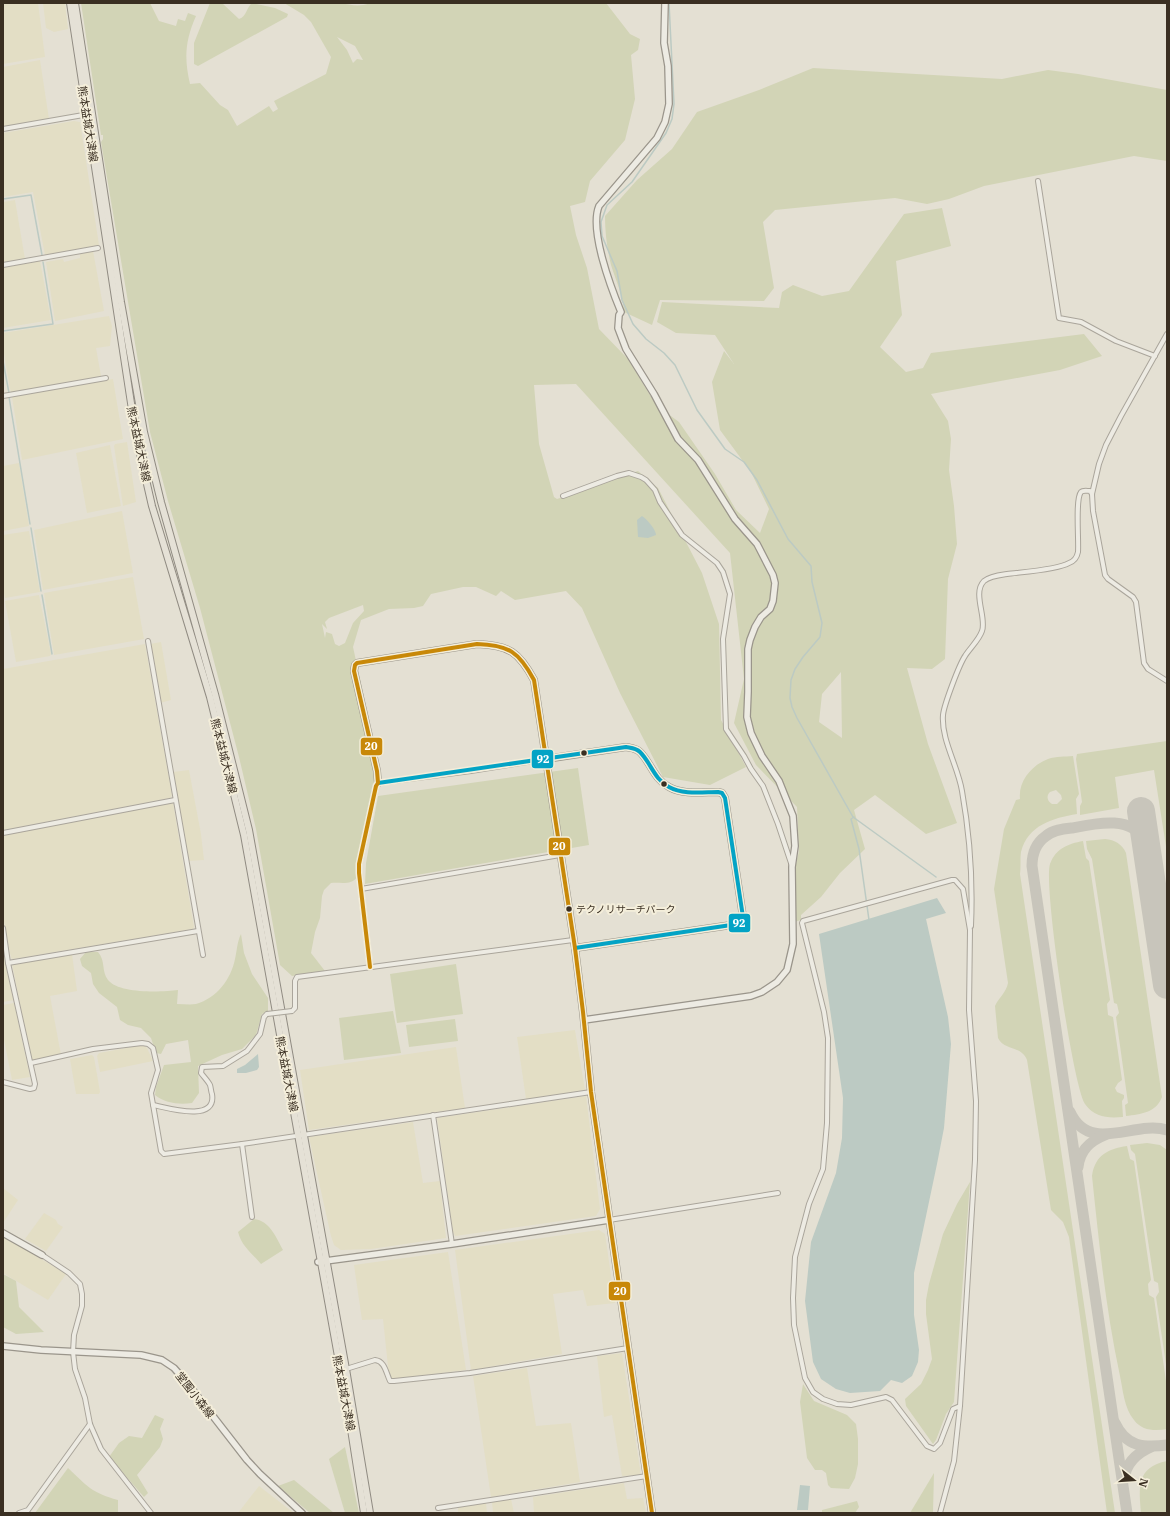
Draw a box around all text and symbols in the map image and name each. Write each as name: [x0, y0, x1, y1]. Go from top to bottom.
street label: 熊本益城大津線: [75, 85, 101, 163]
street label: 熊本益城大津線: [124, 405, 154, 483]
street label: 熊本益城大津線: [208, 717, 240, 795]
line badge: 20: [360, 737, 383, 756]
text: 20: [364, 739, 378, 753]
unlabelled marker: [579, 748, 589, 758]
line badge: 92: [531, 749, 554, 769]
text: 92: [536, 752, 550, 766]
unlabelled marker: [659, 779, 669, 789]
line badge: 20: [548, 837, 571, 856]
text: 20: [552, 839, 566, 853]
place label: テクノリサーチパーク: [576, 903, 675, 916]
marker: テクノリサーチパーク: [564, 904, 574, 914]
line badge: 92: [728, 913, 751, 933]
text: 92: [732, 916, 746, 930]
street label: 熊本益城大津線: [273, 1035, 301, 1113]
line badge: 20: [608, 1281, 631, 1301]
text: 20: [613, 1284, 627, 1298]
street label: 熊本益城大津線: [330, 1354, 358, 1432]
street label: 堂園小森線: [173, 1369, 217, 1421]
north arrow: [1114, 1460, 1154, 1500]
text: N: [1136, 1477, 1152, 1489]

